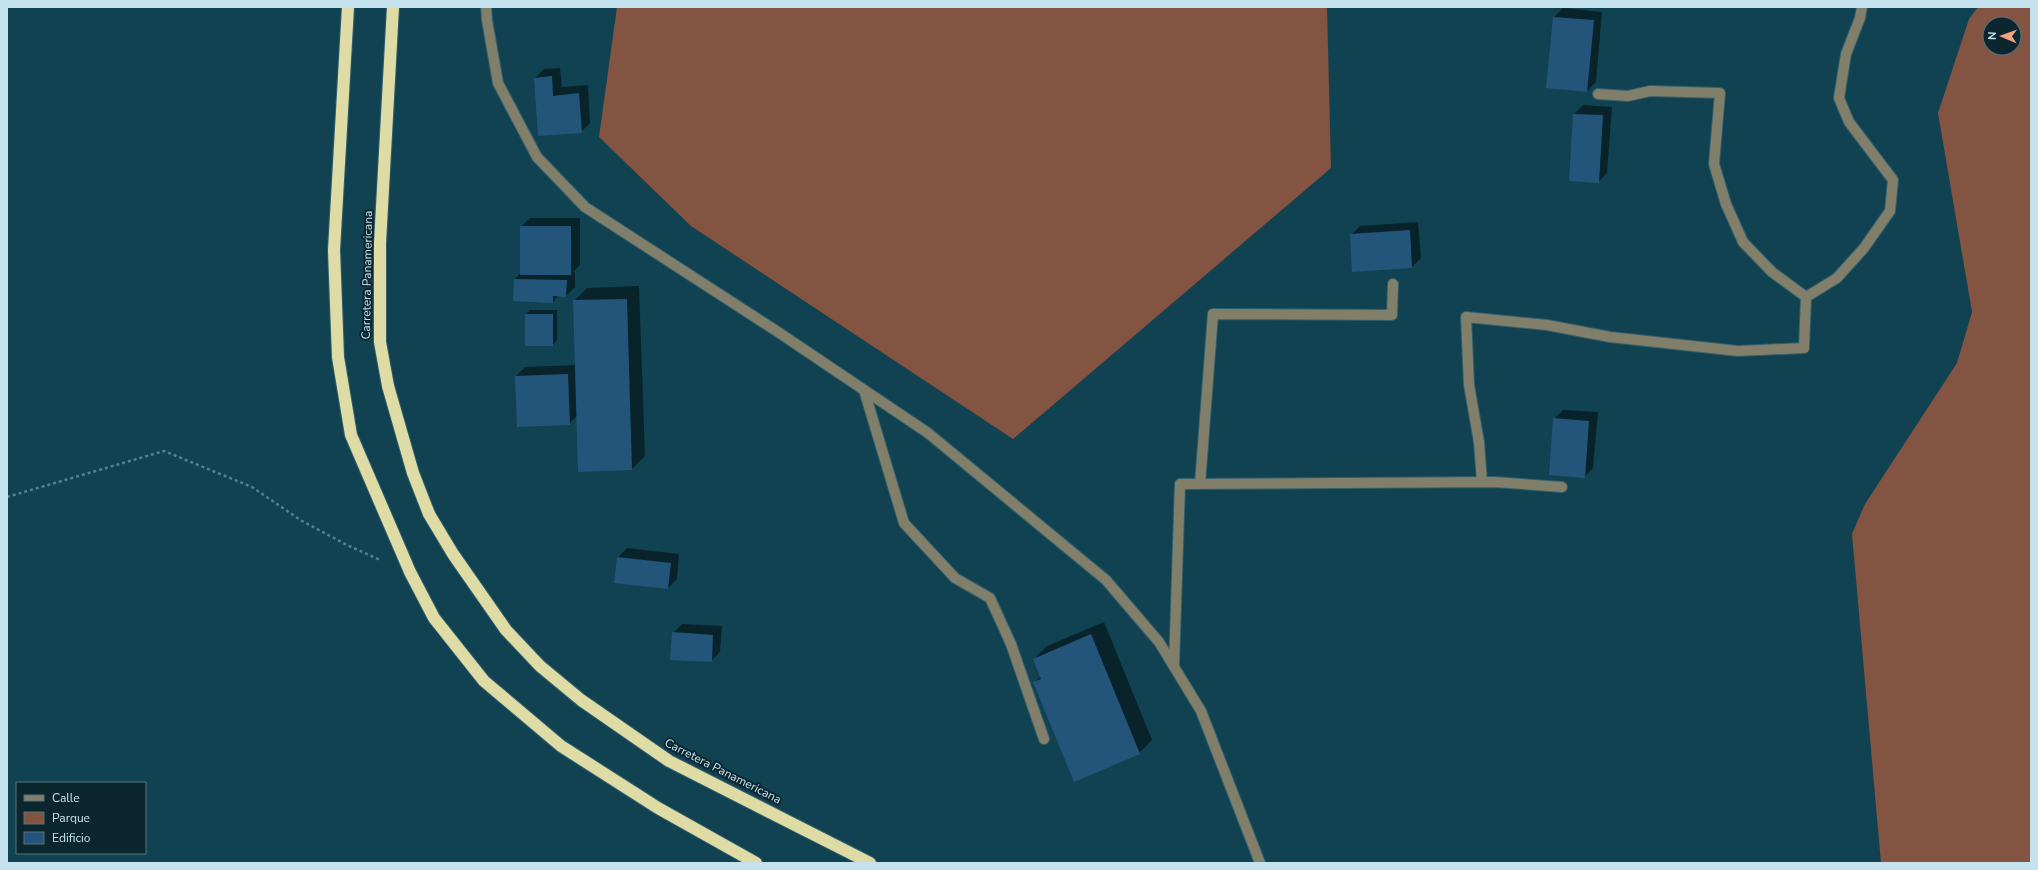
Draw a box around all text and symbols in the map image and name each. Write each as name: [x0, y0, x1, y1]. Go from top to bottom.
north arrow: [1982, 16, 2022, 56]
text: N: [1985, 31, 2000, 40]
street label: Carretera Panamericana: [358, 210, 376, 340]
street label: Carretera Panamericana: [662, 735, 784, 807]
legend: [16, 782, 146, 854]
text: Calle: [52, 790, 80, 806]
text: Parque: [52, 810, 90, 826]
text: Edificio: [52, 830, 91, 846]

